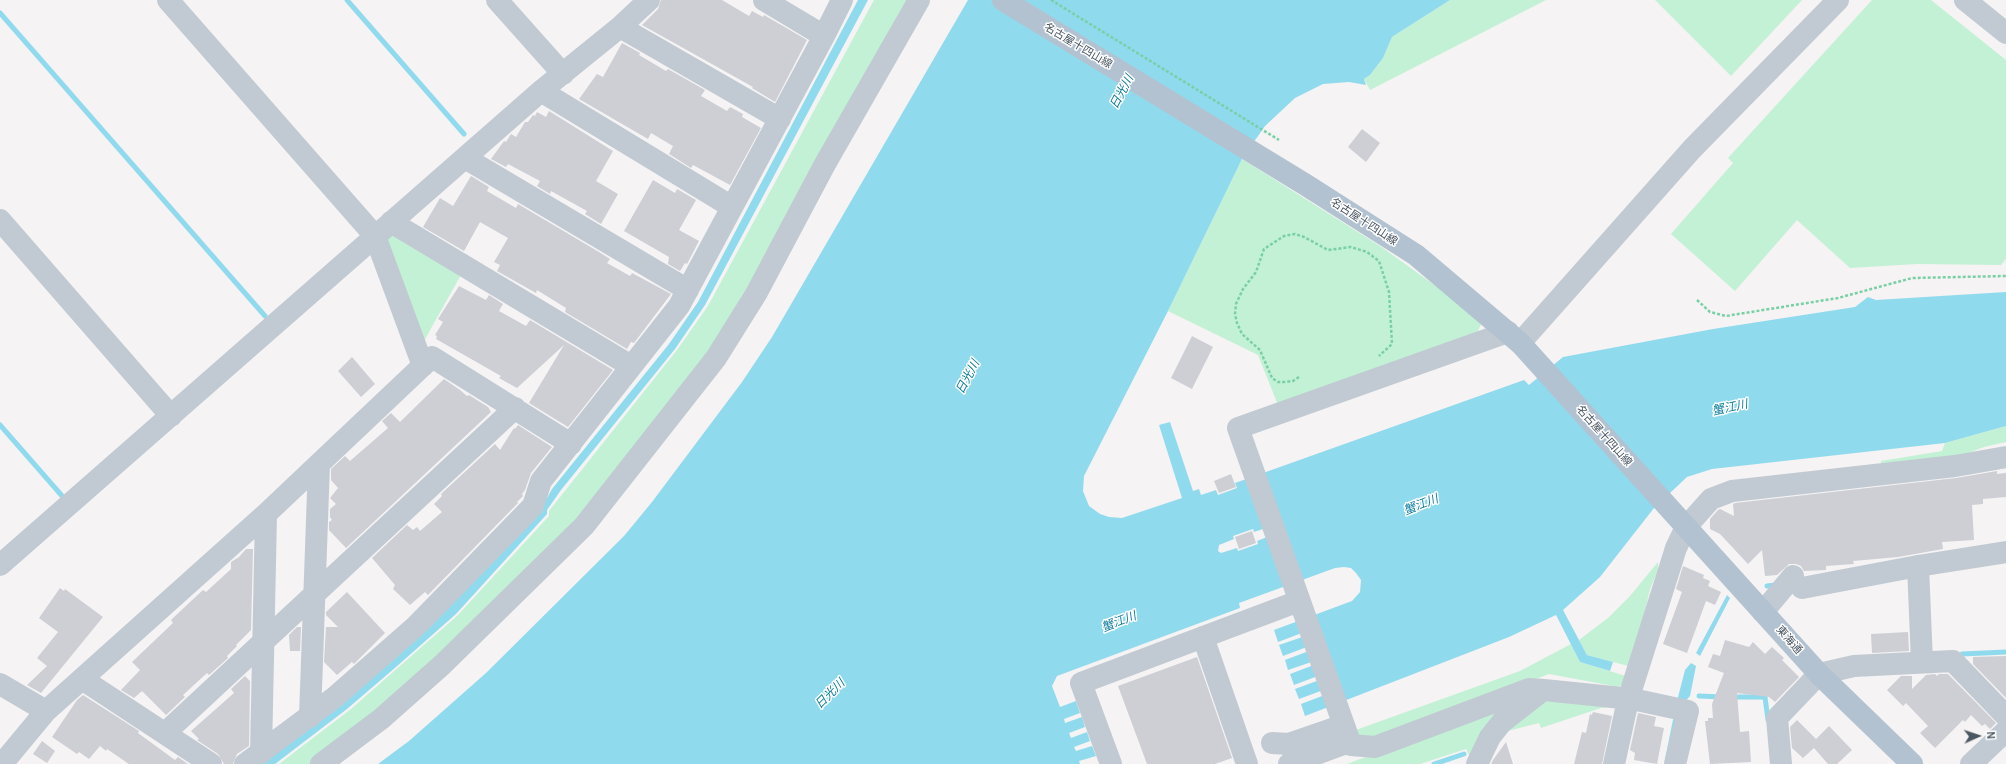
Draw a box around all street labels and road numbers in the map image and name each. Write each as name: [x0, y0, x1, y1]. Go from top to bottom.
street label: 名古屋十四山線: [1042, 21, 1114, 71]
street label: 名古屋十四山線: [1328, 195, 1400, 249]
street label: 名古屋十四山線: [1573, 403, 1635, 469]
street label: 東海通: [1773, 623, 1805, 657]

